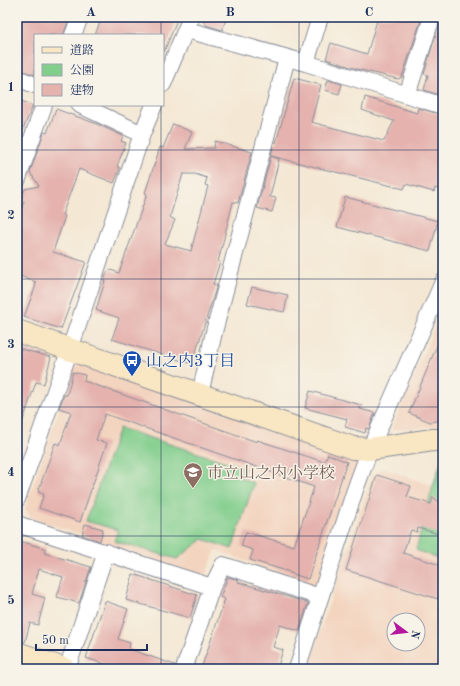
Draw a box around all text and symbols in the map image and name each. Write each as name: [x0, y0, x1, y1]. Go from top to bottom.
text: A: [86, 6, 96, 19]
text: B: [225, 6, 235, 19]
text: C: [365, 6, 373, 19]
legend: [34, 34, 164, 106]
text: 道路: [70, 43, 94, 57]
text: 公園: [70, 64, 94, 77]
text: 1: [7, 81, 15, 94]
text: 建物: [70, 83, 94, 97]
text: 2: [7, 209, 15, 222]
text: 3: [7, 338, 15, 351]
bus stop icon: 山之内3丁目: [121, 349, 143, 377]
place label: 山之内3丁目: [146, 352, 235, 370]
school or university icon: 市立山之内小学校: [182, 461, 204, 489]
place label: 市立山之内小学校: [207, 464, 335, 482]
text: 4: [7, 466, 15, 479]
text: 5: [7, 594, 15, 607]
north arrow: [386, 612, 426, 652]
scale bar: [36, 626, 147, 652]
text: N: [408, 629, 421, 640]
text: 50 m: [42, 634, 69, 647]

